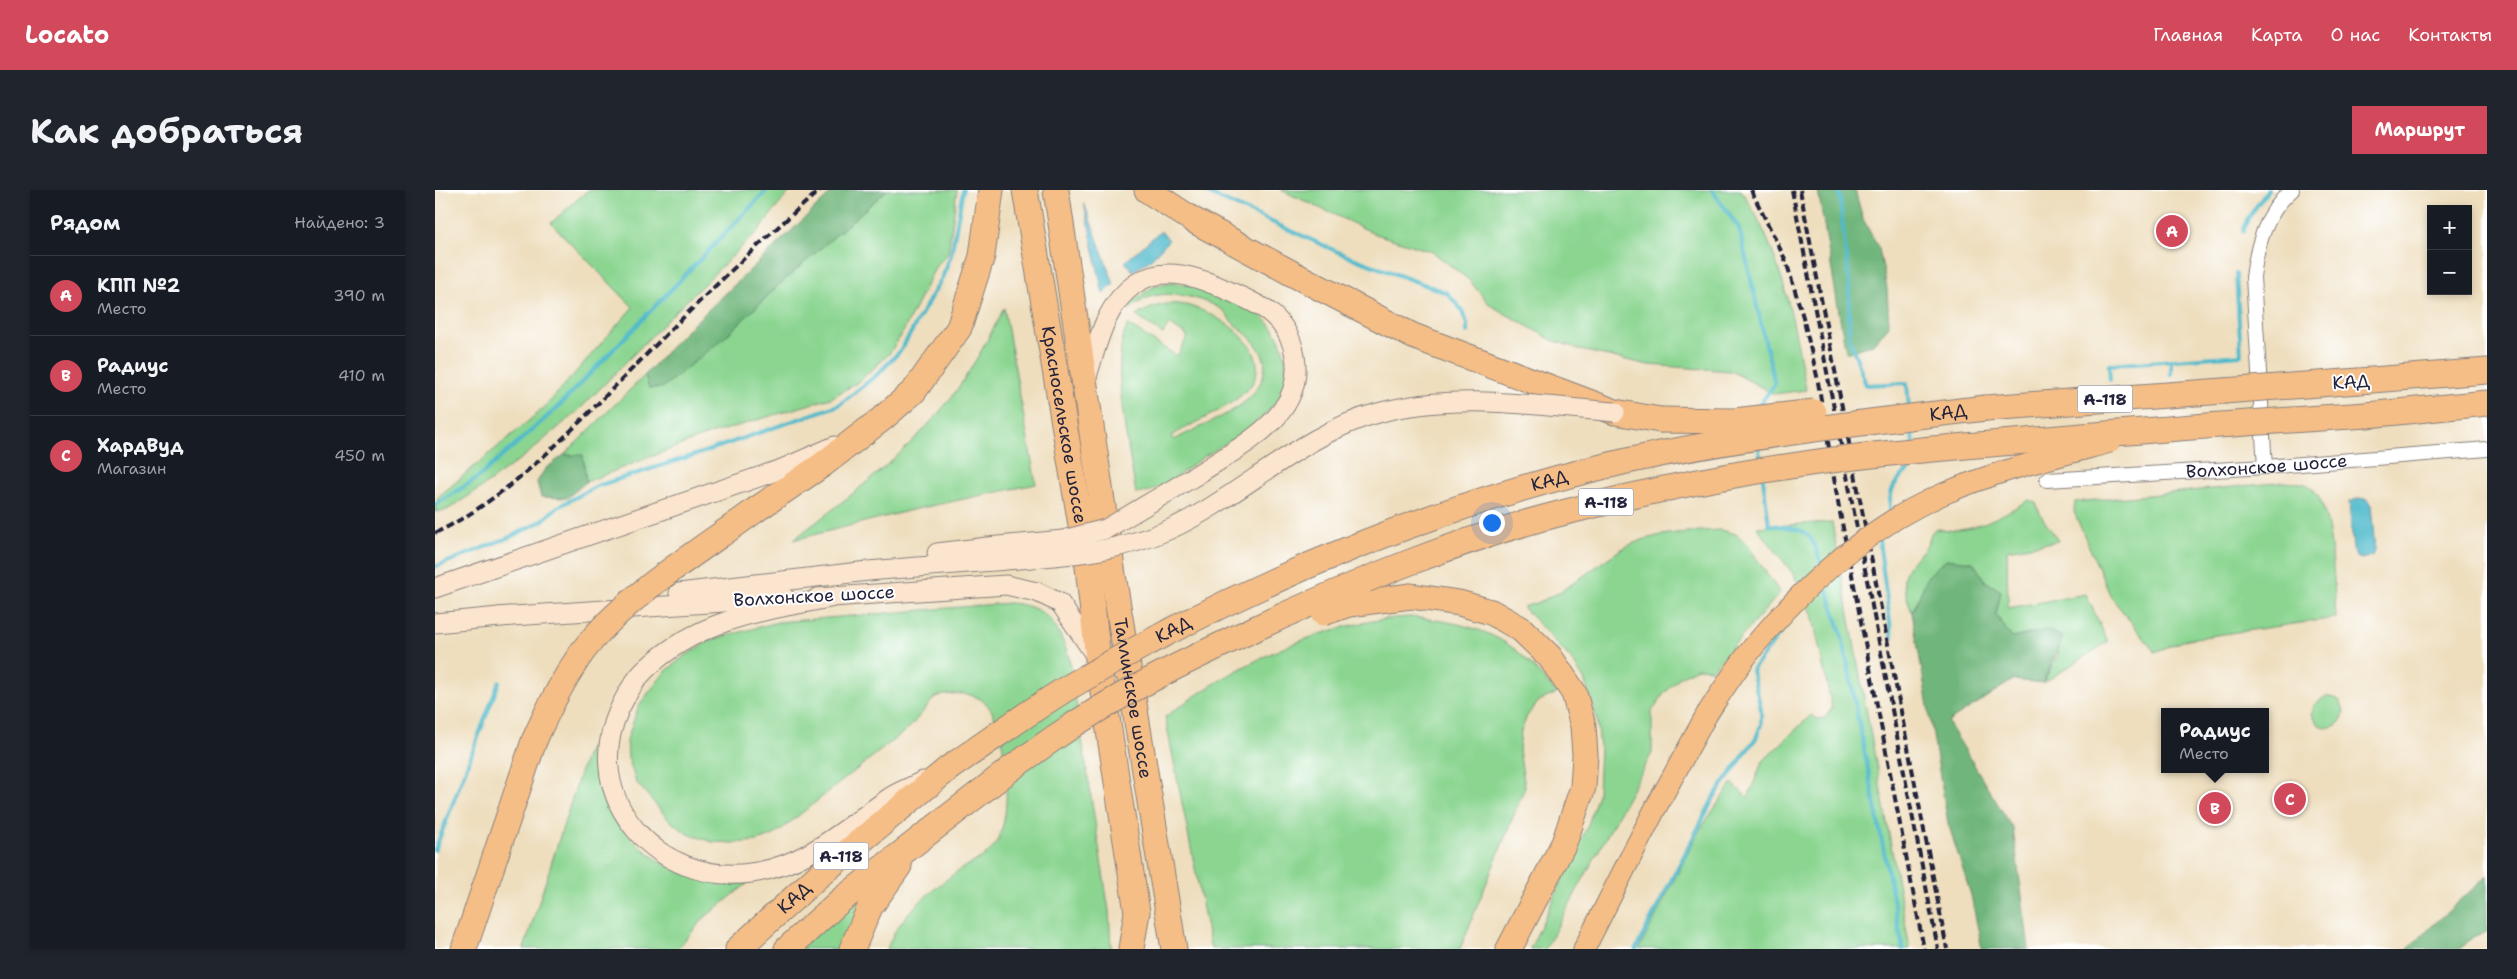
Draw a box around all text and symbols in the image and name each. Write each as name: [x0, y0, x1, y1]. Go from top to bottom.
text: Locato: [25, 19, 109, 51]
text: Главная: [2153, 23, 2223, 47]
text: Карта: [2251, 23, 2303, 47]
text: О нас: [2331, 23, 2380, 47]
text: Контакты: [2408, 23, 2492, 47]
button: Маршрут: [2352, 106, 2487, 154]
text: Как добраться: [30, 107, 303, 154]
map controls: [2427, 205, 2472, 295]
button: +: [2427, 205, 2472, 250]
text: Рядом: [50, 209, 120, 237]
text: Найдено: 3: [294, 212, 385, 233]
pin: A: [2156, 212, 2188, 250]
button: −: [2427, 250, 2472, 295]
text: КПП №2: [97, 273, 180, 298]
text: A: [60, 285, 72, 306]
text: 390 m: [333, 285, 385, 306]
text: Место: [97, 298, 147, 319]
street label: Красносельское шоссе: [1036, 324, 1093, 525]
text: Радиус: [97, 353, 169, 378]
text: B: [61, 365, 71, 386]
text: 410 m: [338, 365, 385, 386]
street label: КАД: [2332, 369, 2371, 395]
text: Место: [97, 378, 147, 399]
road number: А-118: [2077, 385, 2133, 412]
street label: КАД: [1928, 398, 1968, 427]
text: ХардВуд: [97, 433, 183, 458]
text: C: [61, 445, 71, 466]
text: 450 m: [334, 445, 385, 466]
street label: Волхонское шоссе: [2185, 448, 2348, 484]
text: Магазин: [97, 458, 166, 479]
street label: КАД: [1528, 464, 1571, 497]
road number: А-118: [1579, 488, 1633, 516]
your location: [1479, 510, 1505, 536]
street label: Волхонское шоссе: [733, 580, 895, 612]
street label: КАД: [1151, 610, 1196, 649]
street label: Таллинское шоссе: [1108, 616, 1158, 780]
popup: [2161, 708, 2269, 773]
text: Радиус: [2179, 718, 2251, 743]
text: Место: [2179, 743, 2229, 764]
pin: C: [2274, 780, 2306, 818]
pin: B: [2199, 789, 2231, 827]
road number: А-118: [813, 842, 869, 869]
street label: КАД: [772, 876, 816, 919]

